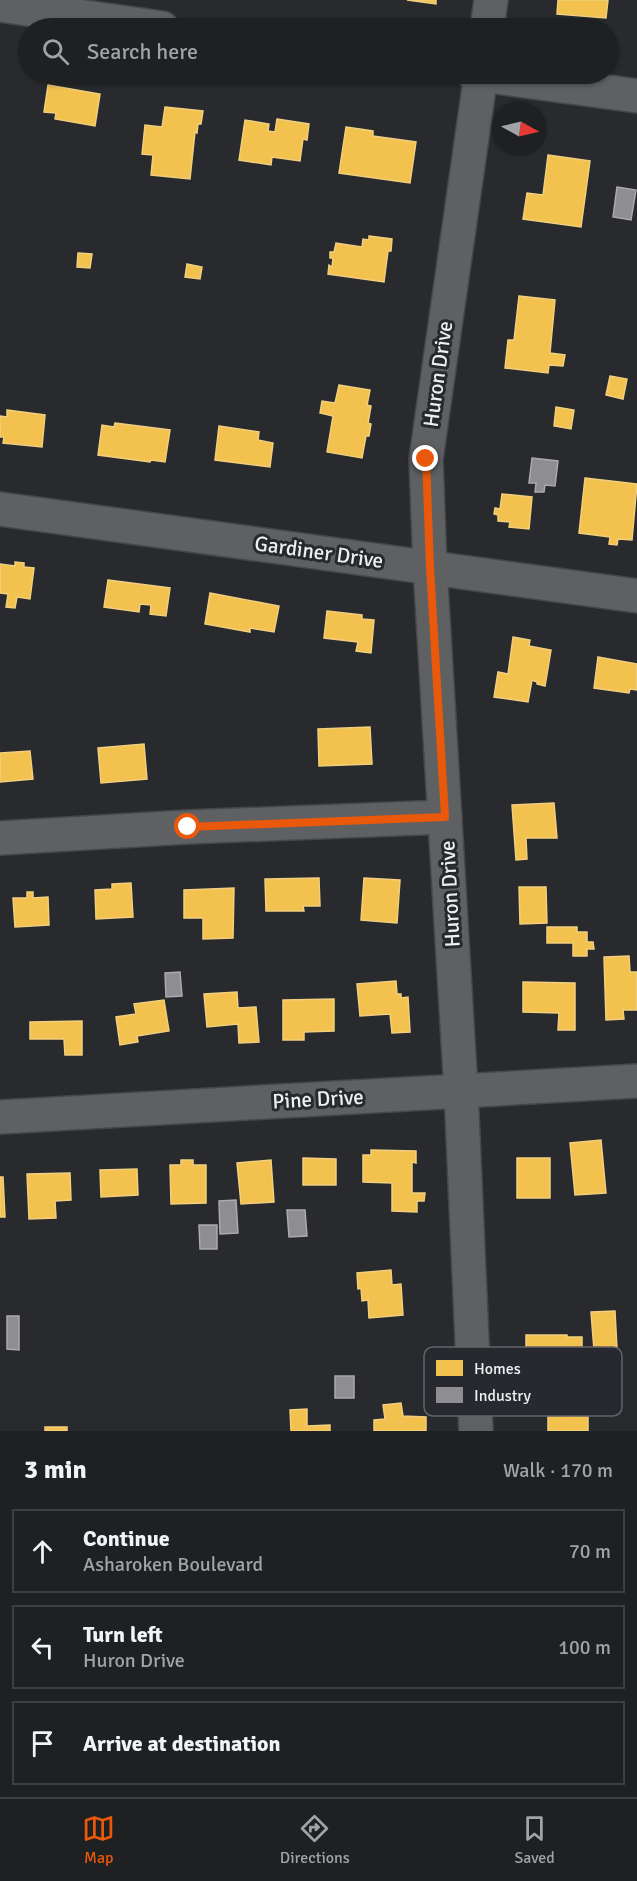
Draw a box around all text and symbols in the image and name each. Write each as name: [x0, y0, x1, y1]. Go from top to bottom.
search box: [18, 18, 619, 84]
icon: search: [39, 35, 72, 68]
text: Search here: [87, 38, 198, 65]
north arrow: [493, 102, 547, 156]
street label: Huron Drive: [418, 319, 458, 429]
route end: [412, 445, 438, 471]
street label: Gardiner Drive: [253, 530, 385, 574]
route start: [174, 813, 200, 839]
street label: Huron Drive: [434, 840, 466, 948]
street label: Pine Drive: [272, 1084, 364, 1114]
legend: [424, 1347, 622, 1416]
text: Homes: [474, 1359, 521, 1379]
text: Industry: [474, 1386, 532, 1406]
text: 3 min: [24, 1454, 87, 1486]
text: Walk · 170 m: [503, 1458, 613, 1483]
text: Continue: [83, 1525, 170, 1552]
icon: ahead: [26, 1535, 59, 1568]
text: 70 m: [569, 1539, 611, 1564]
text: Asharoken Boulevard: [83, 1552, 263, 1577]
text: Turn left: [83, 1621, 163, 1648]
icon: left: [26, 1631, 59, 1664]
text: 100 m: [558, 1635, 611, 1660]
text: Huron Drive: [83, 1648, 185, 1673]
icon: arrive: [26, 1727, 59, 1760]
text: Arrive at destination: [83, 1730, 280, 1757]
tab: Map: [82, 1812, 115, 1868]
tab: Directions: [280, 1812, 350, 1868]
tab: Saved: [514, 1812, 555, 1868]

